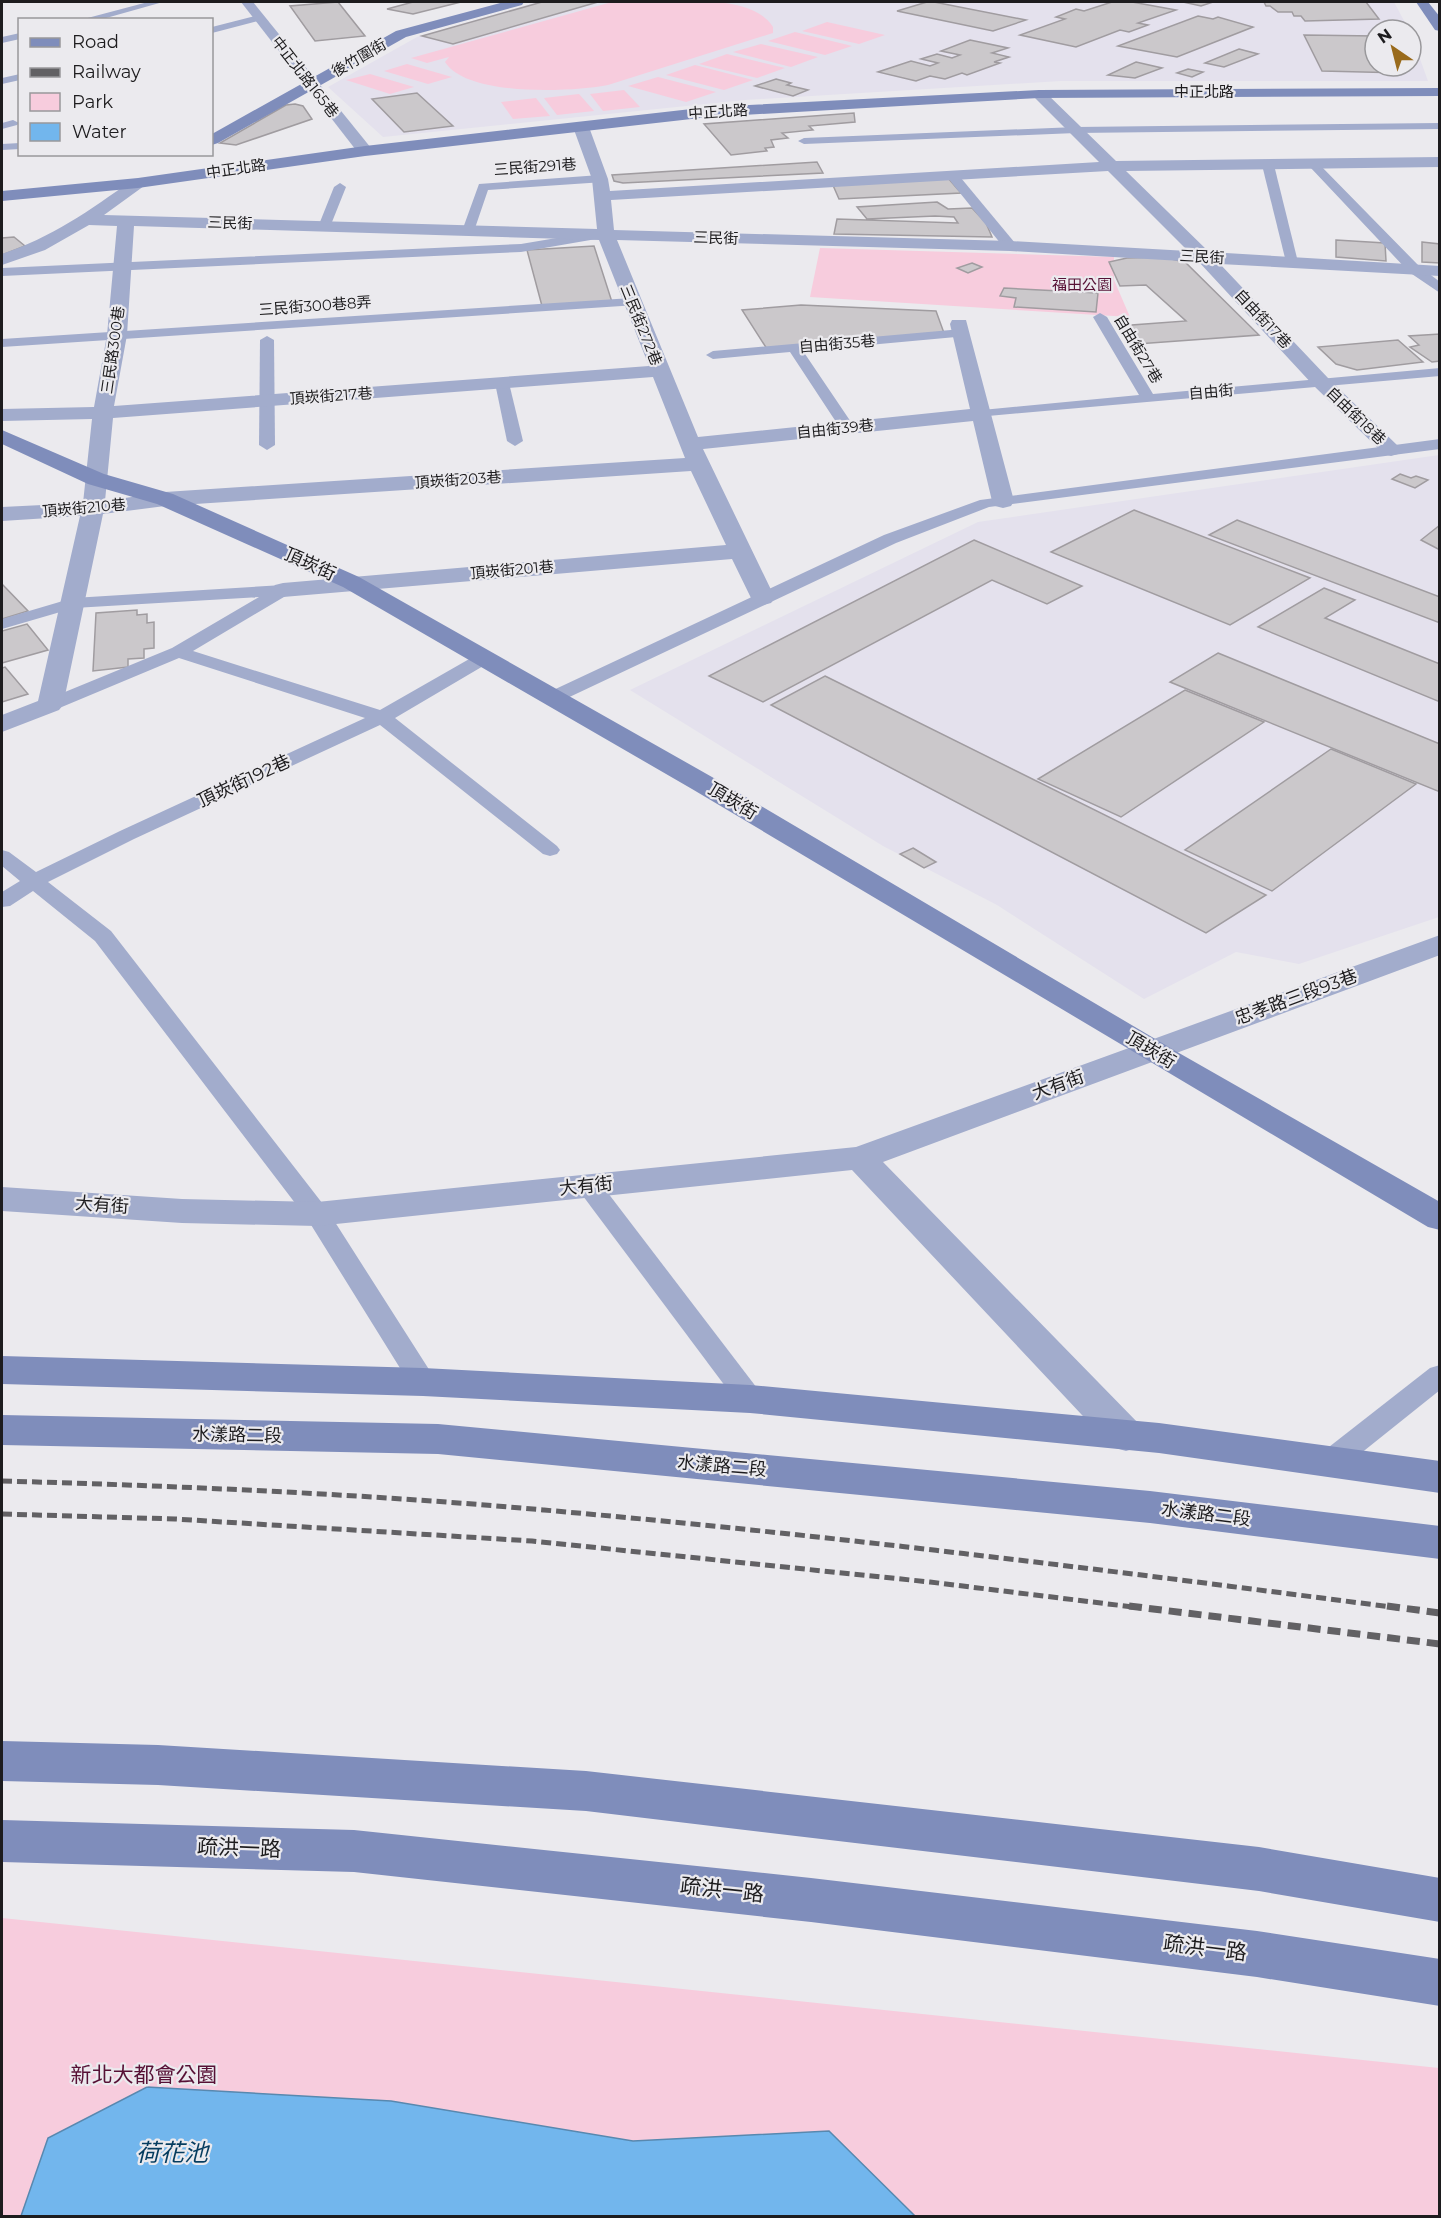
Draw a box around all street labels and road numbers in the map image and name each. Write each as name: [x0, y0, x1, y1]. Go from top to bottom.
street label: 中正北路165巷: [268, 32, 343, 121]
street label: 後竹圍街: [328, 34, 389, 81]
street label: 中正北路: [1174, 82, 1234, 101]
street label: 中正北路: [687, 100, 749, 123]
street label: 三民街291巷: [493, 154, 577, 179]
street label: 中正北路: [205, 155, 267, 182]
street label: 三民街: [207, 212, 253, 233]
street label: 三民街: [693, 227, 739, 248]
street label: 三民街: [1179, 246, 1225, 267]
street label: 三民街272巷: [617, 281, 666, 368]
street label: 自由街17巷: [1231, 285, 1296, 352]
street label: 三民街300巷8弄: [258, 292, 372, 319]
street label: 三民路300巷: [97, 305, 128, 395]
street label: 自由街27巷: [1110, 311, 1166, 387]
street label: 自由街35巷: [798, 331, 876, 356]
street label: 自由街: [1188, 380, 1234, 403]
street label: 頂崁街217巷: [289, 383, 373, 408]
street label: 自由街18巷: [1323, 383, 1390, 449]
street label: 自由街39巷: [795, 415, 875, 442]
street label: 頂崁街203巷: [414, 467, 502, 492]
street label: 頂崁街210巷: [41, 494, 127, 521]
street label: 頂崁街: [281, 543, 339, 585]
street label: 頂崁街201巷: [469, 556, 555, 583]
street label: 頂崁街192巷: [194, 750, 294, 812]
street label: 頂崁街: [704, 778, 762, 824]
street label: 忠孝路三段93巷: [1232, 965, 1360, 1029]
street label: 頂崁街: [1122, 1027, 1180, 1073]
street label: 大有街: [1029, 1065, 1087, 1105]
street label: 大有街: [558, 1172, 614, 1200]
street label: 大有街: [74, 1192, 130, 1218]
street label: 水漾路二段: [192, 1423, 282, 1447]
street label: 水漾路二段: [676, 1451, 768, 1481]
street label: 水漾路二段: [1160, 1498, 1252, 1530]
street label: 疏洪一路: [197, 1834, 281, 1861]
street label: 疏洪一路: [679, 1873, 765, 1906]
street label: 疏洪一路: [1162, 1930, 1248, 1965]

